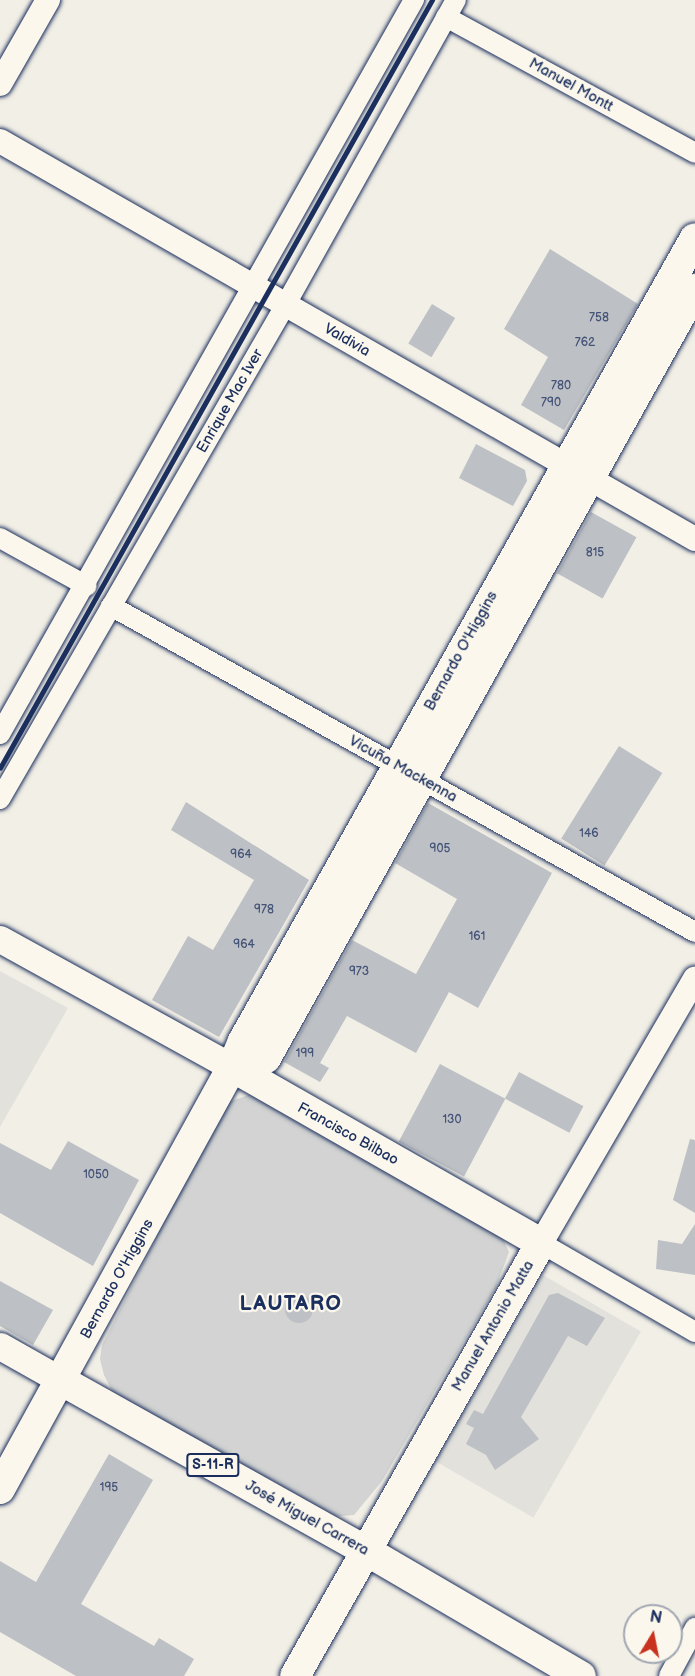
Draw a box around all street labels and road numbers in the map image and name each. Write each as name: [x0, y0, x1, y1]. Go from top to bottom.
street label: Manuel Montt: [526, 54, 616, 116]
street label: Valdivia: [321, 320, 373, 360]
street label: Enrique Mac Iver: [193, 346, 267, 456]
street label: Bernardo O'Higgins: [421, 588, 501, 714]
street label: Vicuña Mackenna: [346, 732, 460, 806]
street label: Francisco Bilbao: [294, 1099, 402, 1169]
street label: Bernardo O'Higgins: [77, 1216, 157, 1342]
street label: Manuel Antonio Matta: [448, 1257, 538, 1395]
road number: S-11-R: [186, 1454, 240, 1476]
street label: José Miguel Carrera: [242, 1477, 372, 1559]

